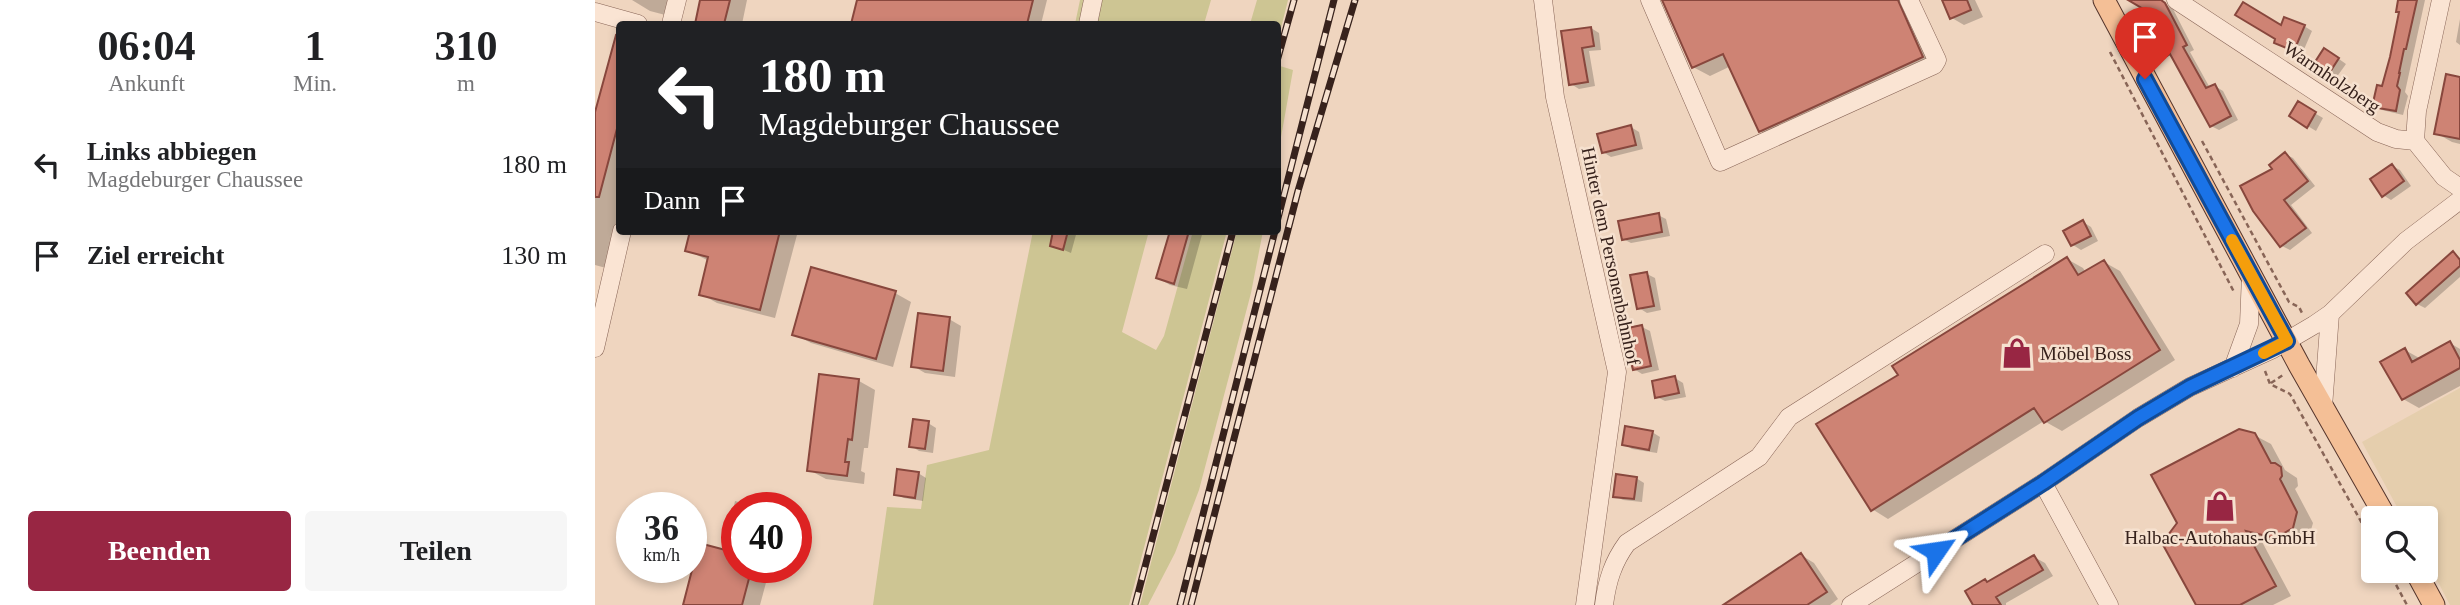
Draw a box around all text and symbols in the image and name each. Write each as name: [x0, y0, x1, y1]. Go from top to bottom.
pin: [2115, 7, 2175, 79]
icon: arrive: [2126, 18, 2164, 56]
text: 06:04: [97, 23, 195, 69]
text: 1: [304, 23, 325, 69]
text: 310: [435, 23, 498, 69]
street label: Warmholzberg: [2280, 37, 2385, 117]
text: 180 m: [759, 48, 886, 103]
icon: left: [644, 49, 735, 140]
text: Ankunft: [108, 71, 185, 96]
text: Min.: [293, 71, 337, 96]
text: m: [457, 71, 475, 96]
text: Magdeburger Chaussee: [759, 106, 1060, 142]
text: Links abbiegen: [87, 137, 257, 166]
street label: Hinter dem Personenbahnhof: [1578, 145, 1645, 368]
icon: left: [28, 146, 66, 184]
text: 180 m: [501, 150, 567, 179]
text: Magdeburger Chaussee: [87, 167, 303, 192]
icon: arrive: [714, 182, 752, 220]
text: Dann: [644, 186, 700, 215]
icon: arrive: [28, 237, 66, 275]
text: Ziel erreicht: [87, 241, 224, 270]
text: 130 m: [501, 241, 567, 270]
shop icon: Möbel Boss: [2000, 336, 2034, 370]
place label: Möbel Boss: [2040, 343, 2131, 364]
shop icon: Halbac-Autohaus-GmbH: [2203, 489, 2237, 523]
speed limit sign: 40: [721, 492, 812, 583]
map controls: [2361, 506, 2438, 583]
button: search: [2361, 506, 2438, 583]
text: 36: [644, 509, 679, 548]
button: Beenden: [28, 511, 291, 591]
button: Teilen: [305, 511, 567, 591]
position arrow: [1899, 514, 1973, 588]
place label: Halbac-Autohaus-GmbH: [2124, 527, 2316, 548]
text: km/h: [643, 545, 680, 565]

